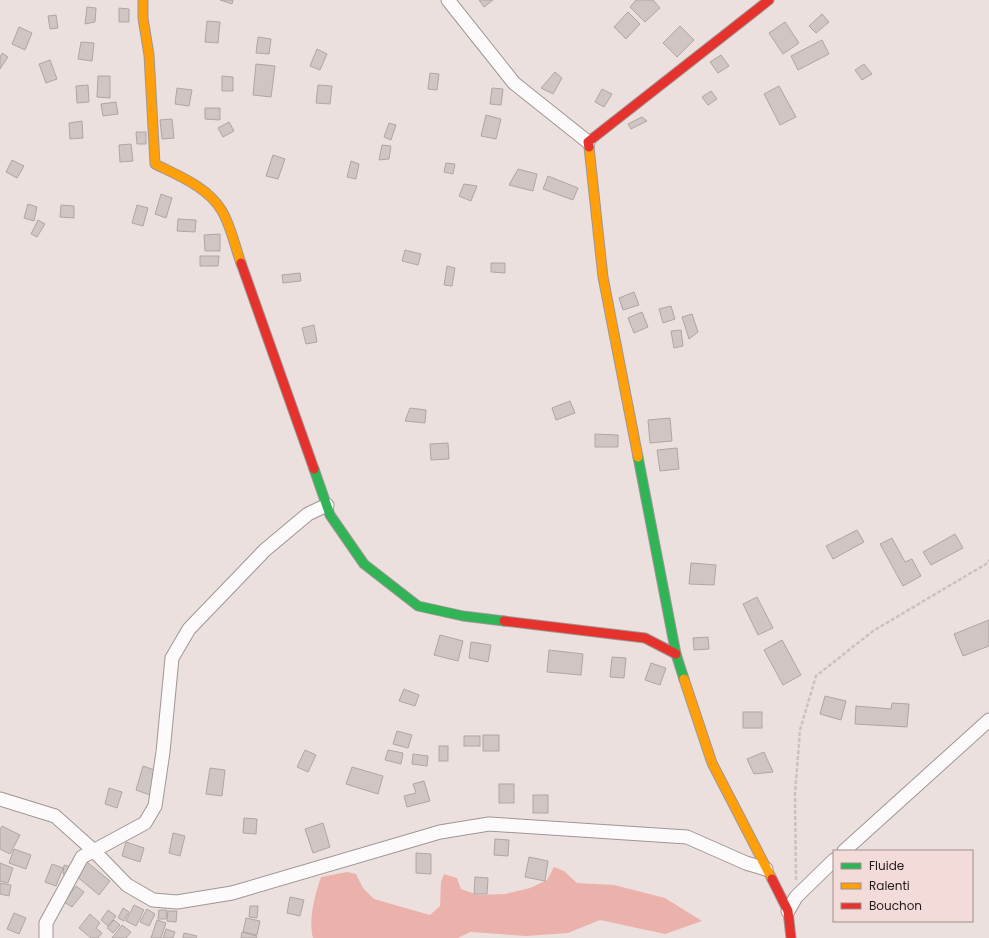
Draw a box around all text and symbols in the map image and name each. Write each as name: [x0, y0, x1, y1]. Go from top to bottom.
legend: [833, 850, 973, 922]
text: Fluide: [869, 857, 904, 874]
text: Ralenti: [869, 877, 910, 894]
text: Bouchon: [869, 897, 922, 914]

